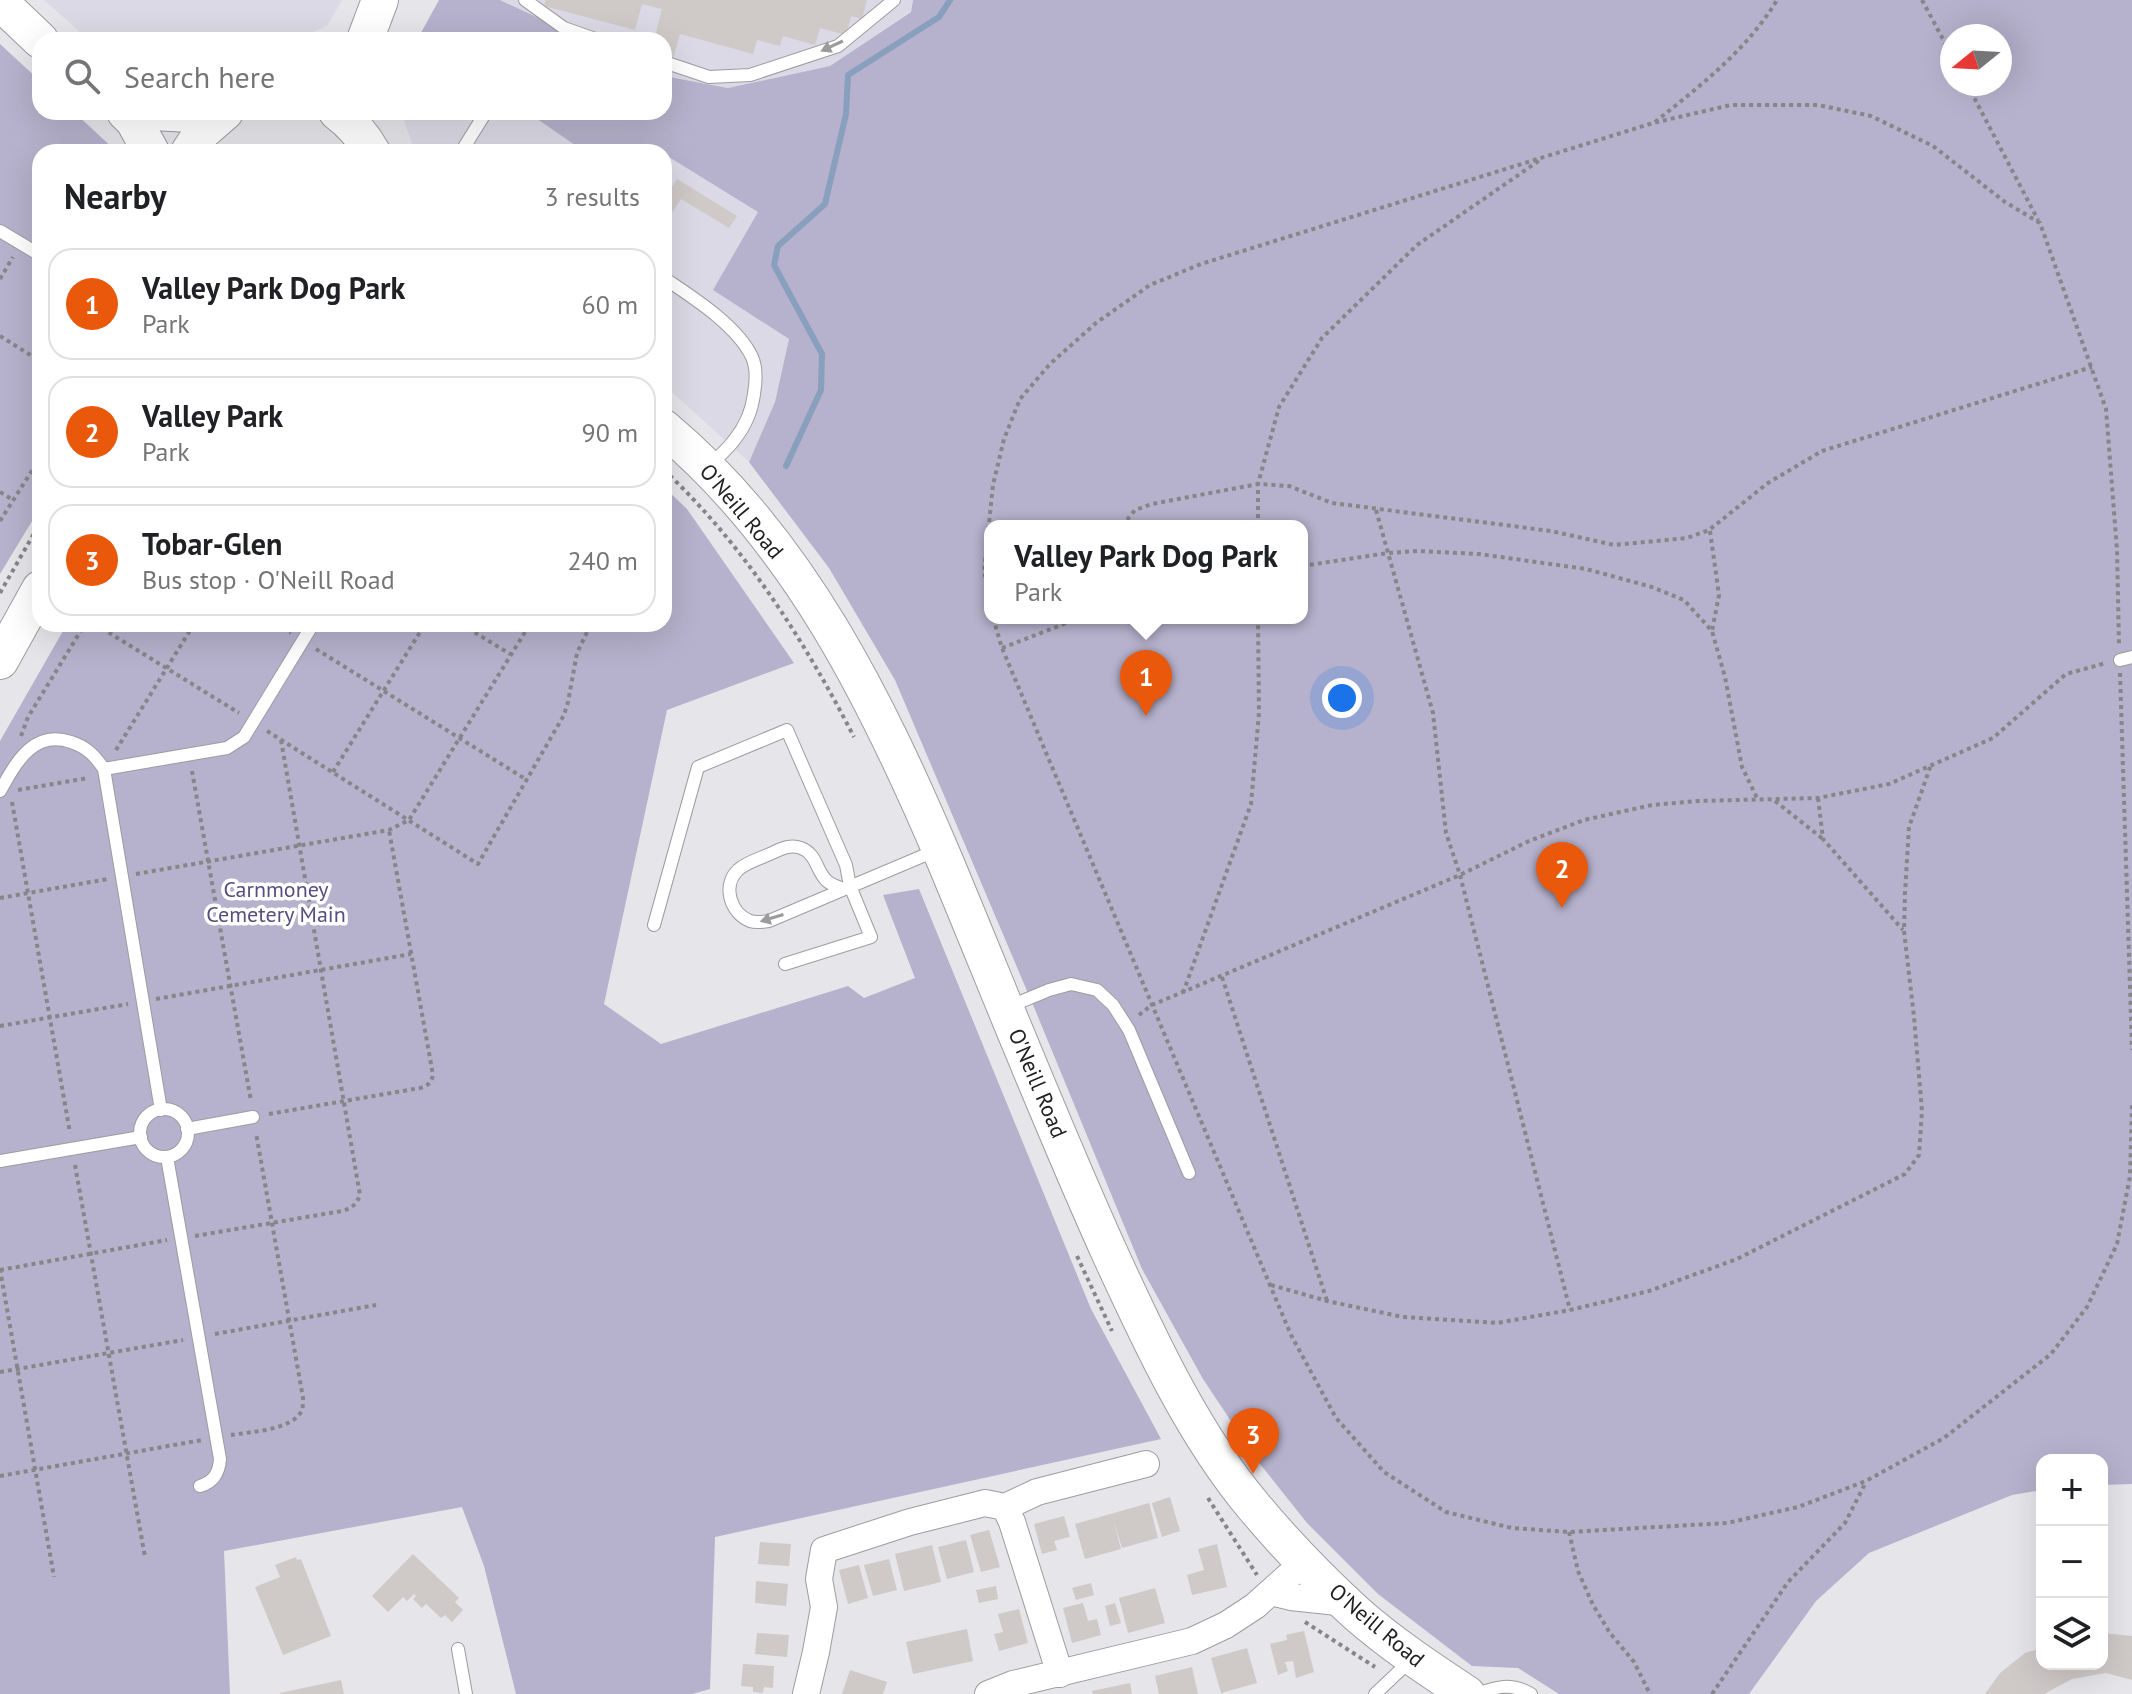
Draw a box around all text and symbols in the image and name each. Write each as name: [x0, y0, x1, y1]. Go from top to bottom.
north arrow: [1940, 24, 2012, 96]
search box: [32, 32, 672, 120]
one-way arrow: [820, 39, 843, 53]
icon: search: [60, 54, 104, 98]
text: Search here: [124, 57, 275, 96]
text: Nearby: [64, 174, 166, 218]
text: 3 results: [545, 180, 640, 213]
text: Valley Park Dog Park: [142, 268, 405, 307]
text: 1: [85, 288, 99, 321]
text: 60 m: [582, 288, 638, 321]
text: Park: [142, 307, 190, 340]
text: Valley Park: [142, 396, 283, 435]
text: 2: [85, 416, 99, 449]
text: 90 m: [582, 416, 638, 449]
text: Park: [142, 435, 190, 468]
street label: O'Neill Road: [694, 458, 790, 564]
popup: [984, 520, 1308, 624]
text: Tobar-Glen: [142, 524, 282, 563]
text: Valley Park Dog Park: [1014, 536, 1278, 575]
text: 3: [85, 544, 99, 577]
text: 240 m: [567, 544, 638, 577]
text: Bus stop · O'Neill Road: [142, 563, 395, 596]
text: Park: [1014, 575, 1062, 608]
pin: 1: [1120, 650, 1172, 716]
your location: [1322, 678, 1362, 718]
pin: 2: [1536, 842, 1588, 908]
park label: Carnmoney Cemetery Main: [206, 875, 346, 928]
one-way arrow: [759, 912, 783, 925]
street label: O'Neill Road: [1002, 1024, 1074, 1142]
pin: 3: [1227, 1408, 1279, 1474]
map controls: [2036, 1454, 2108, 1670]
button: +: [2036, 1454, 2108, 1526]
button: −: [2036, 1526, 2108, 1598]
street label: O'Neill Road: [1324, 1577, 1430, 1673]
button: layers: [2036, 1598, 2108, 1670]

